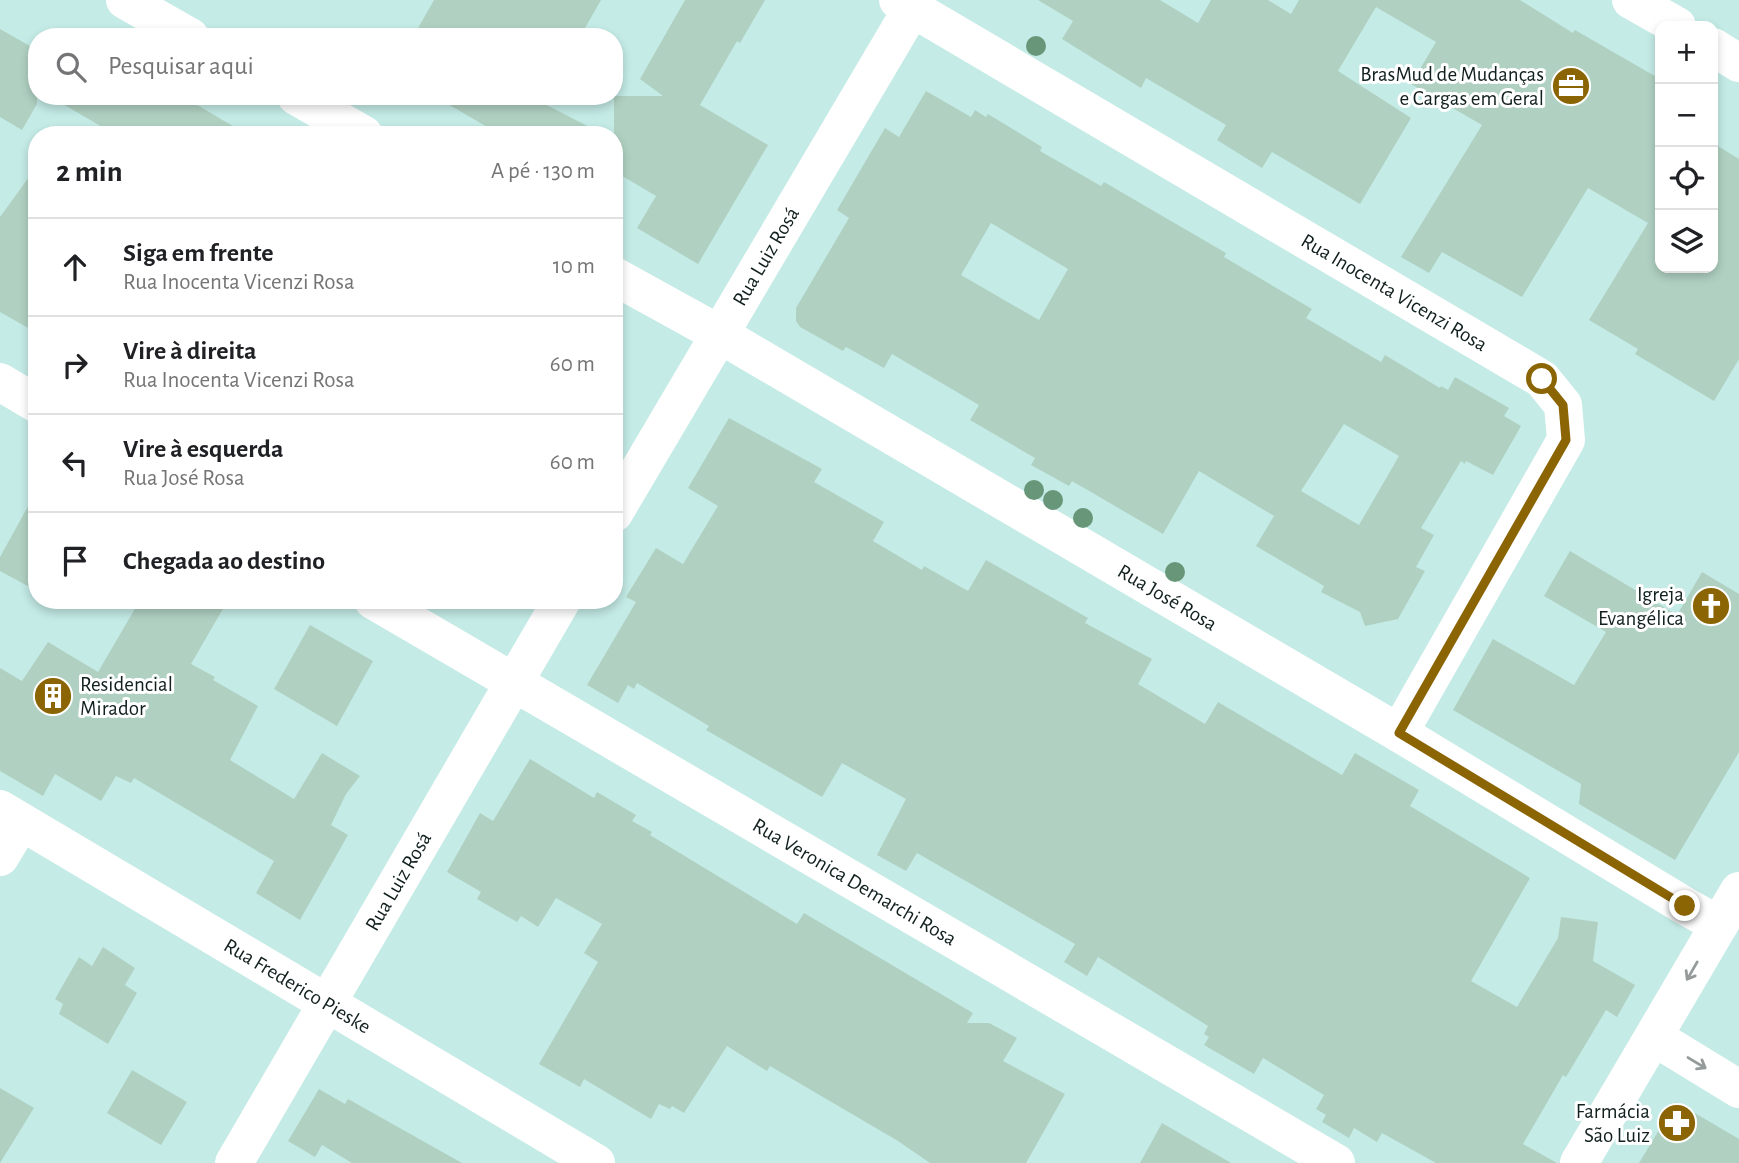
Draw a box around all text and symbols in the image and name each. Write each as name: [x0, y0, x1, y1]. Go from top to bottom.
map controls: [1655, 21, 1718, 273]
button: +: [1655, 21, 1718, 84]
search box: [28, 28, 623, 105]
icon: search: [52, 48, 90, 86]
text: Pesquisar aqui: [108, 53, 254, 79]
place label: BrasMud de Mudanças e Cargas em Geral: [1360, 64, 1544, 109]
office icon: BrasMud de Mudanças e Cargas em Geral: [1550, 65, 1592, 107]
button: −: [1655, 84, 1718, 147]
button: locate: [1655, 147, 1718, 210]
text: 2 min: [56, 157, 123, 187]
text: A pé · 130 m: [491, 160, 595, 183]
street label: Rua Luiz Rosá: [728, 203, 803, 309]
button: layers: [1655, 210, 1718, 273]
street label: Rua Inocenta Vicenzi Rosa: [1298, 229, 1491, 355]
text: Siga em frente: [123, 240, 274, 266]
icon: ahead: [56, 248, 94, 286]
text: 10 m: [553, 255, 595, 278]
text: Rua Inocenta Vicenzi Rosa: [123, 271, 355, 294]
text: Vire à direita: [123, 338, 257, 364]
icon: right: [56, 346, 94, 384]
text: 60 m: [550, 353, 595, 376]
route start: [1526, 363, 1557, 394]
text: Rua Inocenta Vicenzi Rosa: [123, 369, 355, 392]
text: Vire à esquerda: [123, 436, 284, 462]
icon: left: [56, 444, 94, 482]
text: 60 m: [550, 451, 595, 474]
text: Rua José Rosa: [123, 467, 245, 490]
icon: arrive: [56, 542, 94, 580]
text: Chegada ao destino: [123, 548, 325, 574]
street label: Rua José Rosa: [1114, 560, 1221, 635]
place label: Igreja Evangélica: [1598, 584, 1684, 629]
church icon: Igreja Evangélica: [1690, 585, 1732, 627]
place label: Residencial Mirador: [80, 674, 173, 719]
building icon: Residencial Mirador: [32, 675, 74, 717]
street label: Rua Veronica Demarchi Rosa: [749, 814, 961, 949]
street label: Rua Luiz Rosá: [361, 828, 435, 934]
route end: [1669, 890, 1700, 921]
street label: Rua Frederico Pieske: [220, 934, 375, 1037]
one-way arrow: [1685, 961, 1699, 981]
one-way arrow: [1686, 1057, 1706, 1071]
place label: Farmácia São Luiz: [1576, 1101, 1650, 1146]
pharmacy icon: Farmácia São Luiz: [1656, 1102, 1698, 1144]

